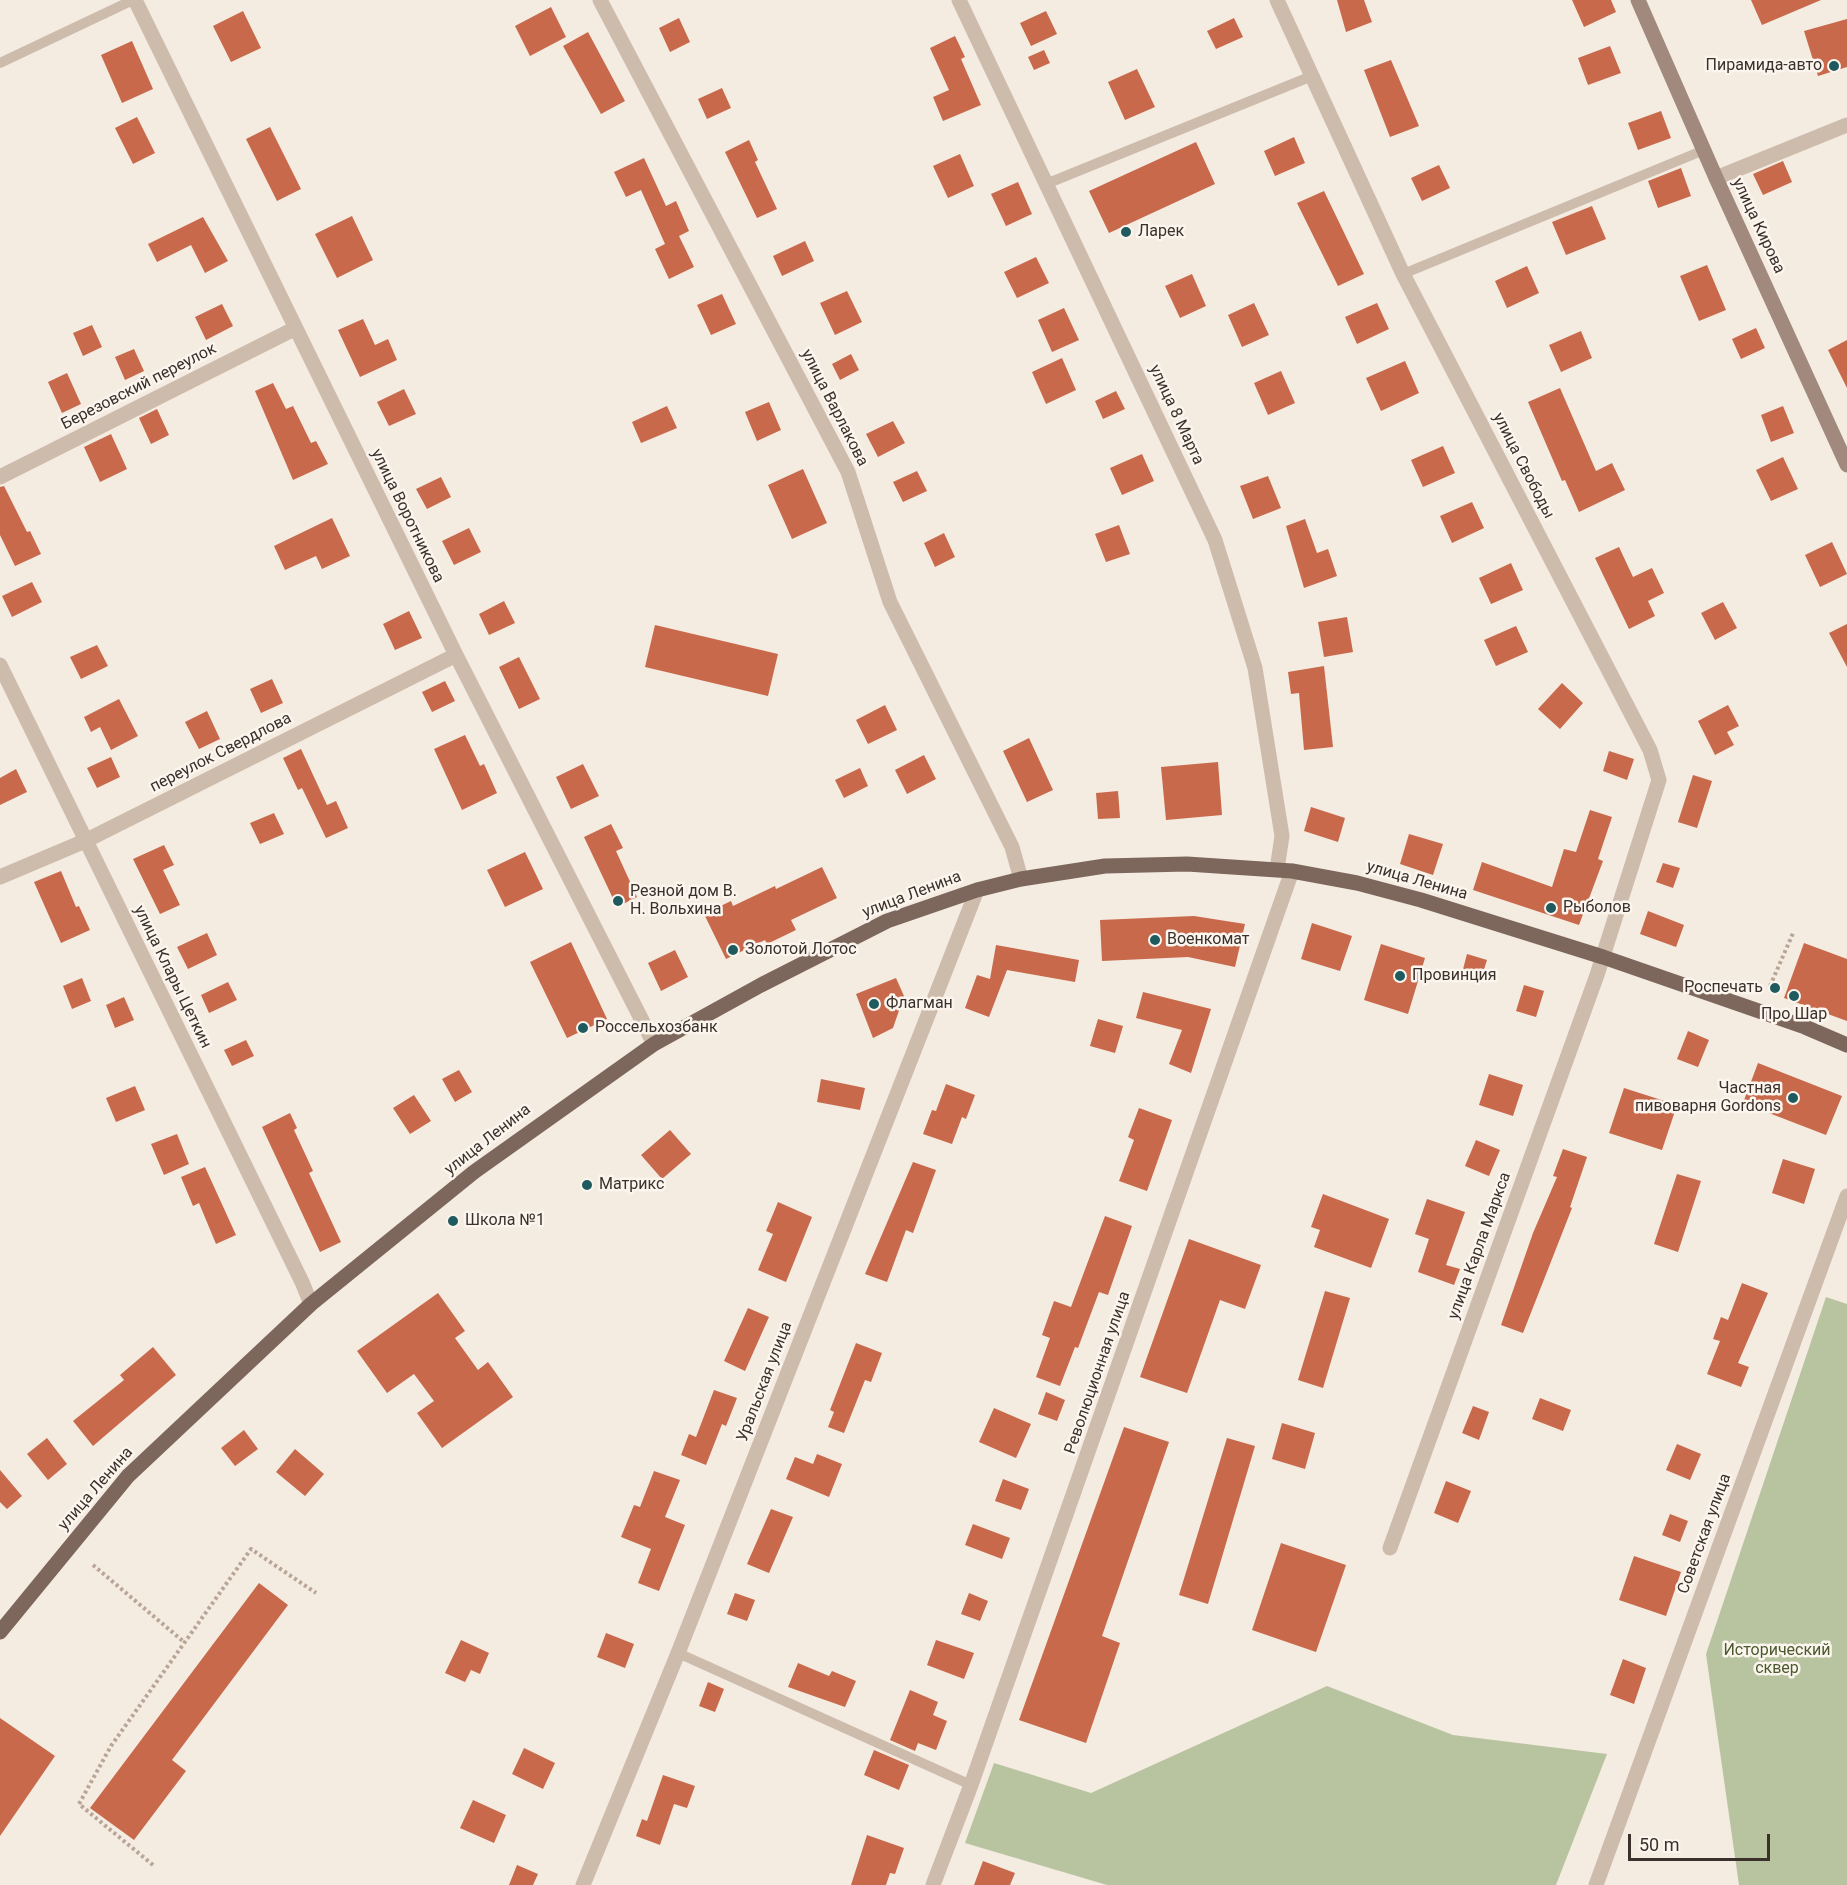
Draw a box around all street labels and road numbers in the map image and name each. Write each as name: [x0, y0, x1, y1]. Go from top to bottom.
street label: улица Кирова: [1727, 175, 1789, 277]
street label: Березовский переулок: [58, 340, 220, 434]
street label: улица Варлакова: [796, 346, 872, 470]
street label: улица 8 Марта: [1144, 362, 1208, 468]
street label: улица Свободы: [1488, 410, 1558, 522]
street label: улица Воротникова: [366, 446, 448, 586]
street label: переулок Свердлова: [147, 709, 295, 797]
street label: улица Ленина: [1364, 857, 1470, 905]
street label: улица Ленина: [860, 867, 964, 923]
street label: улица Клары Цеткин: [129, 903, 215, 1051]
street label: улица Ленина: [441, 1100, 535, 1180]
street label: улица Карла Маркса: [1444, 1170, 1516, 1322]
street label: Революционная улица: [1061, 1289, 1135, 1457]
street label: Уральская улица: [733, 1319, 797, 1445]
street label: улица Ленина: [55, 1443, 137, 1535]
street label: Советская улица: [1674, 1471, 1736, 1597]

